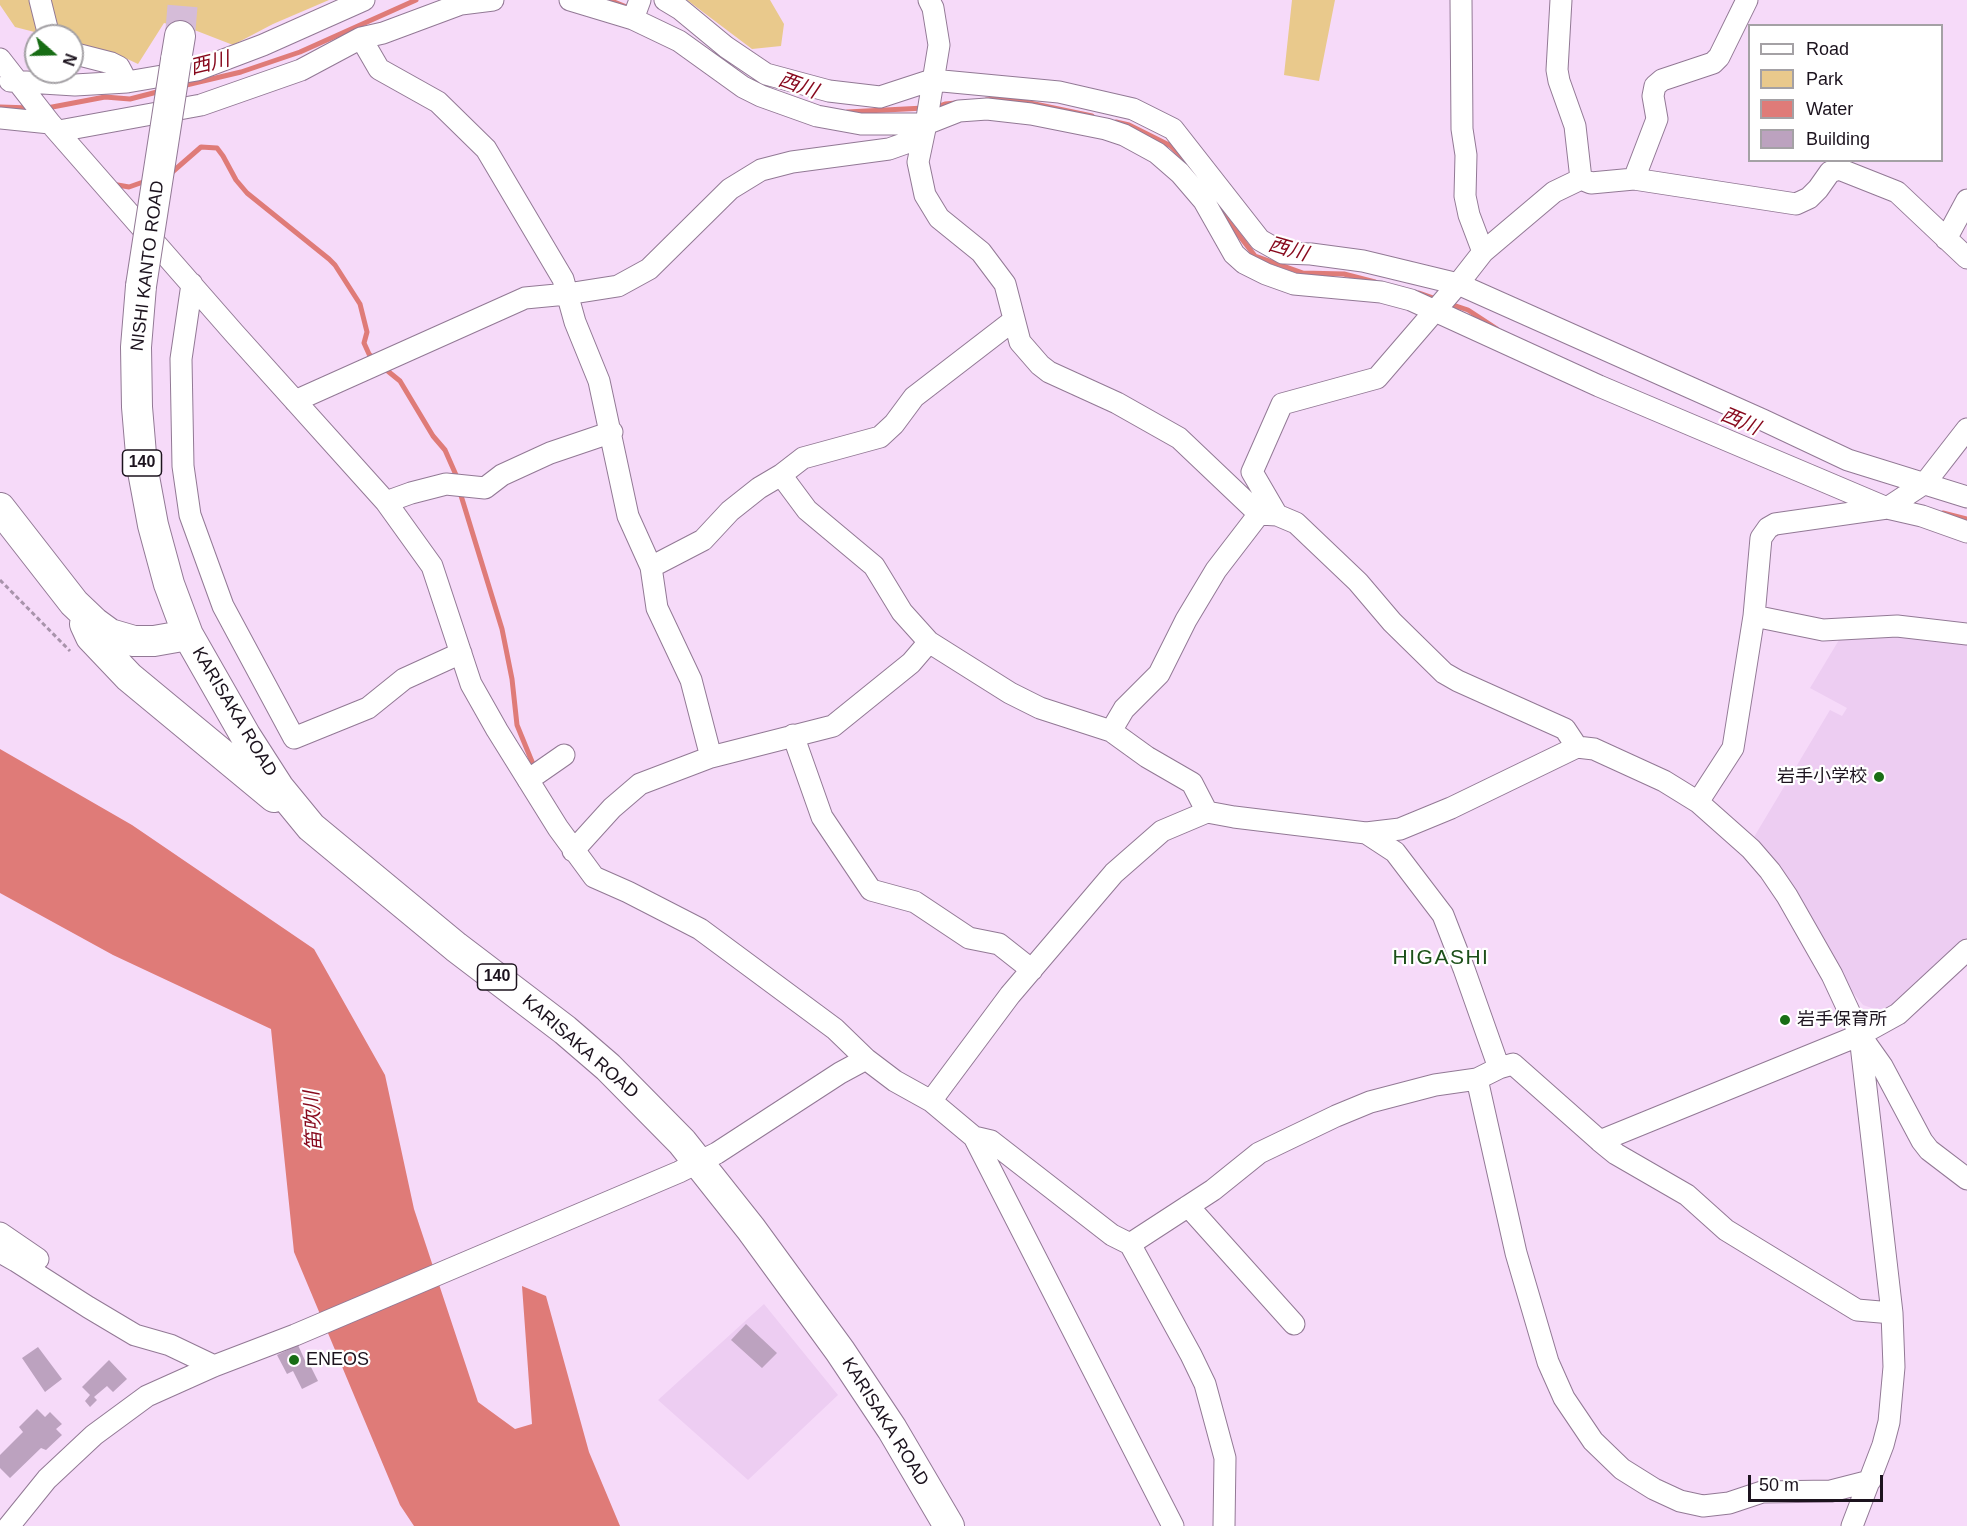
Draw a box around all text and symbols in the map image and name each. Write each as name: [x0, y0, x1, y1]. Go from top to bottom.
north arrow: [24, 24, 84, 84]
legend: [1748, 24, 1943, 162]
text: Road: [1806, 39, 1849, 59]
water label: 西川: [188, 48, 232, 80]
text: N: [60, 51, 79, 68]
water label: 西川: [775, 68, 821, 104]
text: Park: [1806, 69, 1843, 89]
text: Water: [1806, 99, 1853, 119]
text: Building: [1806, 129, 1870, 149]
street label: NISHI KANTO ROAD: [127, 179, 169, 353]
water label: 西川: [1265, 233, 1311, 267]
water label: 西川: [1717, 403, 1763, 441]
road number: 140: [122, 450, 162, 476]
street label: KARISAKA ROAD: [187, 643, 281, 781]
place label: 岩手小学校: [1777, 766, 1867, 788]
marker: 岩手小学校: [1872, 770, 1886, 784]
district label: HIGASHI: [1393, 945, 1489, 971]
road number: 140: [478, 964, 516, 990]
street label: KARISAKA ROAD: [517, 991, 643, 1103]
place label: 岩手保育所: [1797, 1009, 1887, 1031]
marker: 岩手保育所: [1778, 1013, 1792, 1027]
water label: 笛吹川: [300, 1090, 328, 1152]
place label: ENEOS: [306, 1349, 369, 1371]
marker: ENEOS: [287, 1353, 301, 1367]
street label: KARISAKA ROAD: [837, 1354, 933, 1490]
scale bar: [1751, 1463, 1886, 1501]
text: 50 m: [1759, 1475, 1799, 1495]

